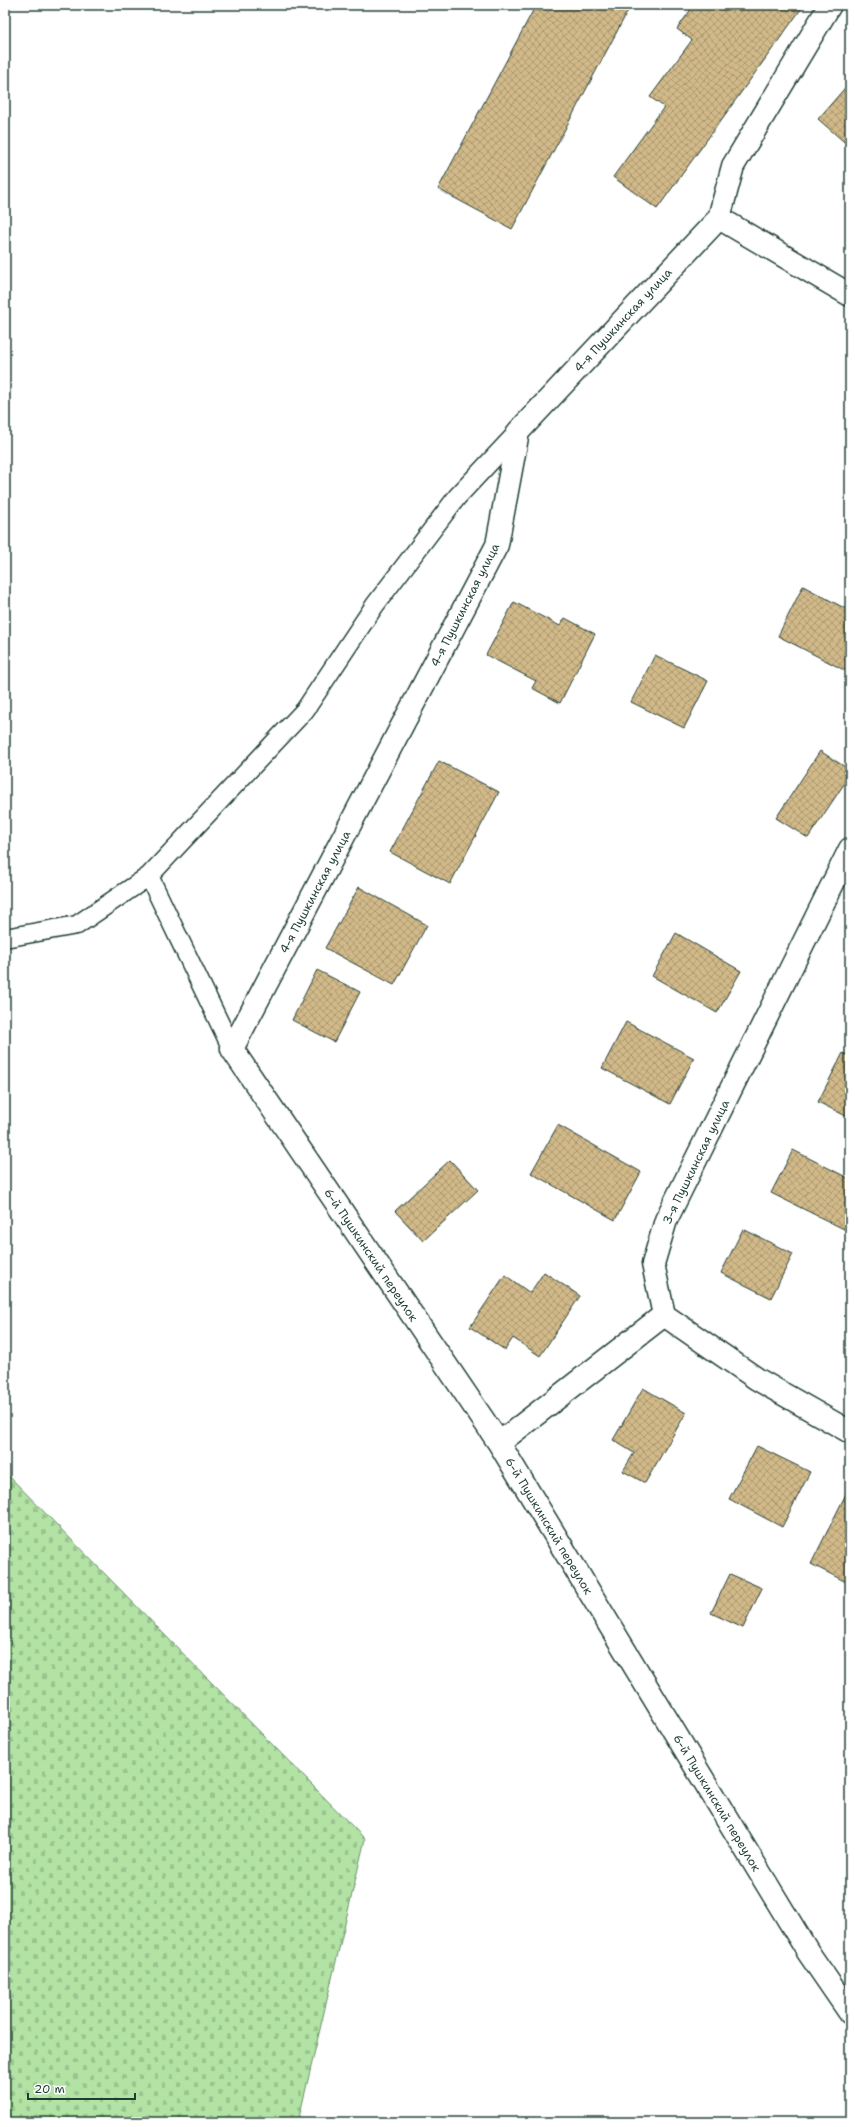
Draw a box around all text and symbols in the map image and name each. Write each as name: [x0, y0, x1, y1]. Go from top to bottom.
street label: 4-я Пушкинская улица: [570, 264, 676, 376]
street label: 4-я Пушкинская улица: [427, 540, 503, 670]
street label: 4-я Пушкинская улица: [276, 827, 354, 956]
street label: 3-я Пушкинская улица: [659, 1097, 733, 1227]
street label: 6-й Пушкинский переулок: [320, 1185, 422, 1325]
street label: 6-й Пушкинский переулок: [502, 1454, 597, 1598]
street label: 6-й Пушкинский переулок: [670, 1731, 765, 1875]
scale bar: [28, 2075, 135, 2101]
text: 20 m: [34, 2081, 65, 2097]

